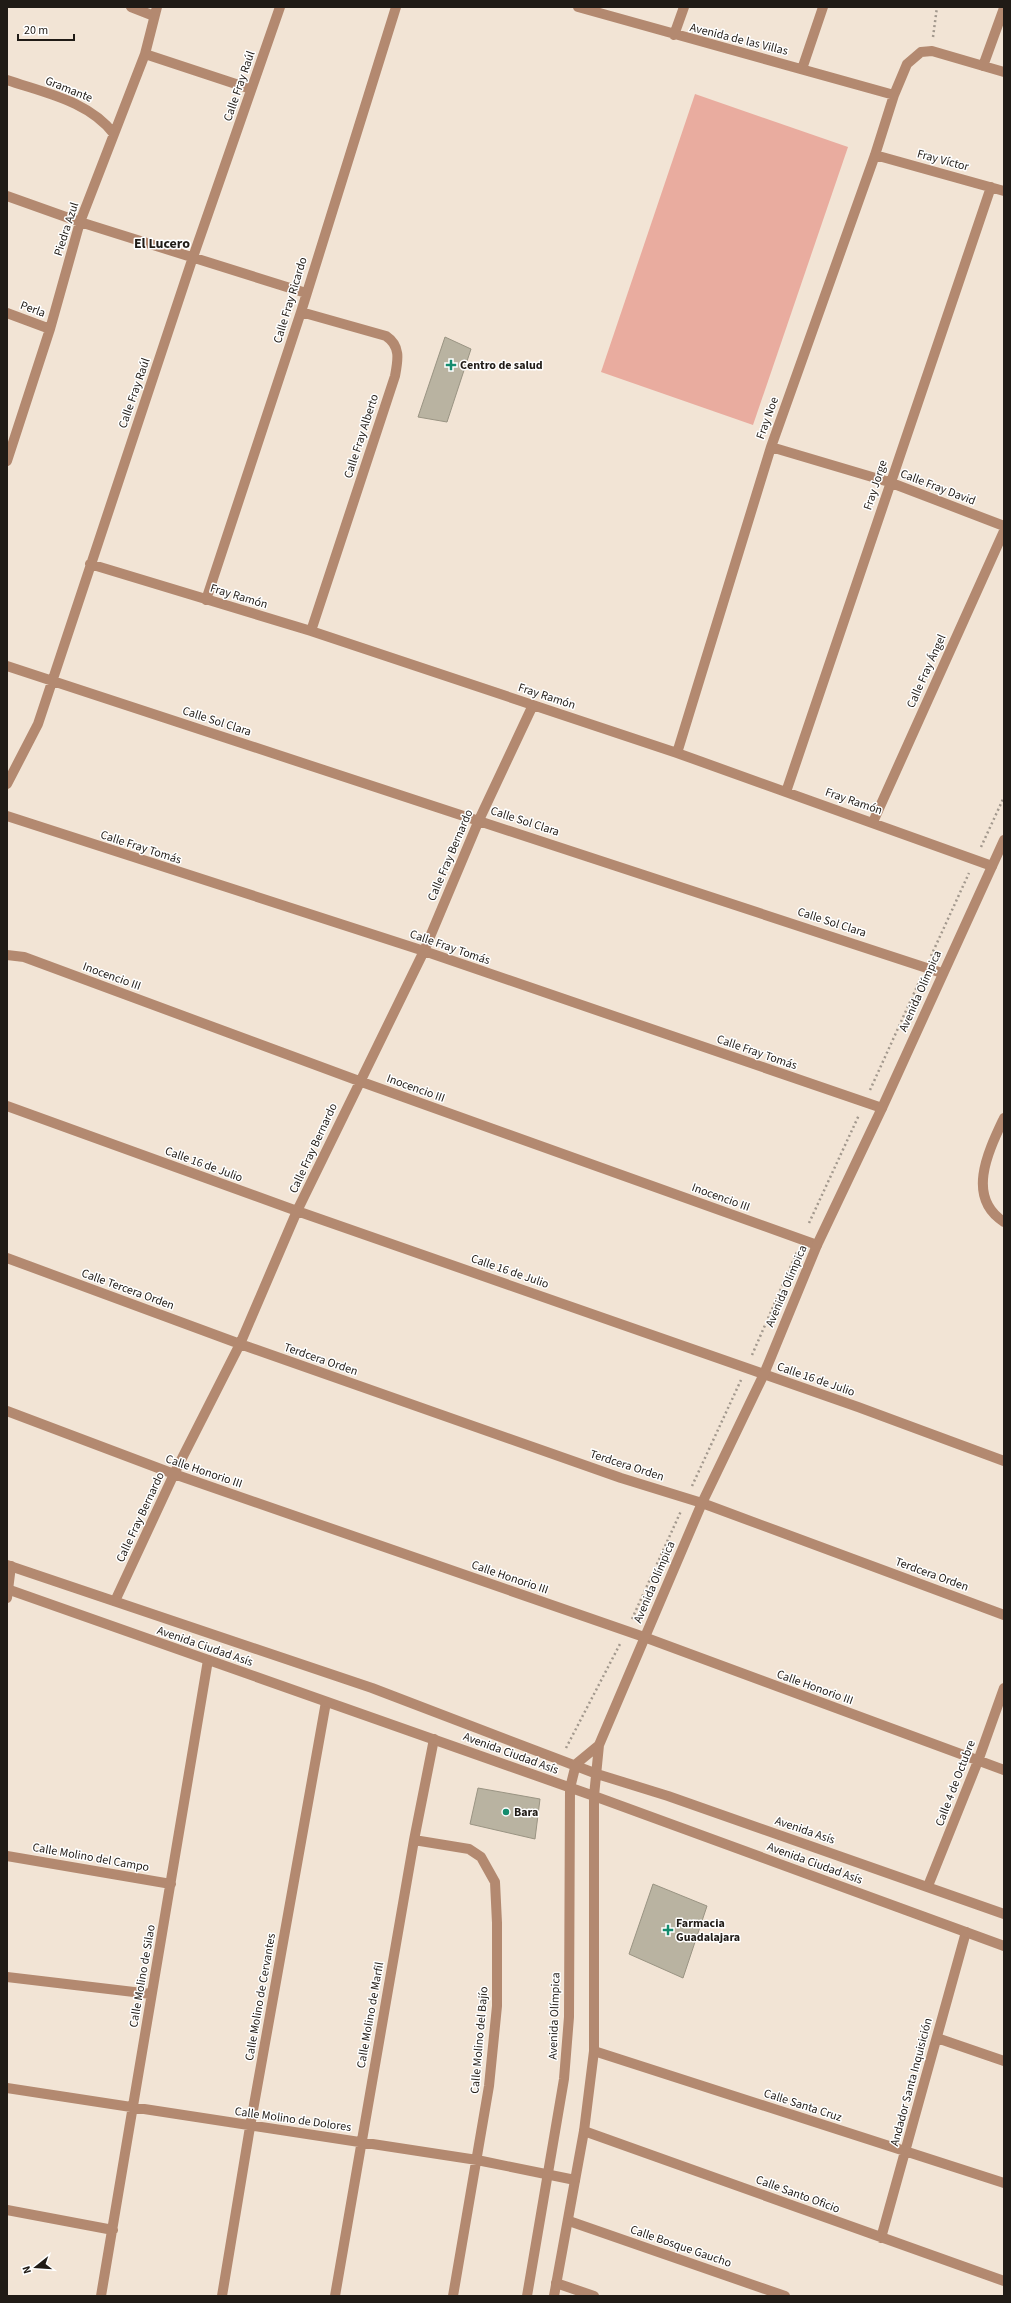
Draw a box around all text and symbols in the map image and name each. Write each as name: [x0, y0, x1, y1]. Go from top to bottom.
scale bar: [18, 16, 74, 42]
street label: Avenida de las Villas: [688, 19, 790, 60]
text: 20 m: [24, 22, 48, 39]
street label: Calle Fray Raúl: [219, 49, 259, 124]
street label: Gramante: [43, 72, 95, 107]
street label: Fray Víctor: [915, 145, 971, 176]
street label: Piedra Azul: [50, 200, 83, 258]
district label: El Lucero: [134, 234, 190, 254]
street label: Calle Fray Ricardo: [269, 255, 312, 345]
street label: Perla: [18, 297, 48, 322]
street label: Calle Fray Raúl: [114, 356, 154, 431]
place label: Centro de salud: [460, 357, 543, 374]
marker: Centro de salud: [445, 359, 457, 371]
street label: Calle Fray Alberto: [340, 392, 383, 480]
street label: Fray Noe: [752, 395, 783, 442]
street label: Fray Jorge: [859, 458, 892, 512]
street label: Calle Fray David: [898, 465, 978, 510]
street label: Fray Ramón: [208, 580, 270, 613]
street label: Calle Fray Ángel: [903, 632, 950, 711]
street label: Fray Ramón: [516, 679, 578, 714]
street label: Calle Sol Clara: [180, 702, 254, 741]
street label: Fray Ramón: [823, 784, 885, 819]
street label: Calle Sol Clara: [488, 802, 562, 841]
street label: Calle Fray Bernardo: [423, 807, 477, 904]
street label: Calle Fray Tomás: [98, 826, 183, 869]
street label: Calle Sol Clara: [795, 903, 869, 942]
street label: Calle Fray Tomás: [407, 926, 492, 969]
street label: Avenida Olímpica: [895, 948, 946, 1035]
street label: Inocencio III: [80, 958, 143, 995]
street label: Calle Fray Tomás: [714, 1031, 799, 1074]
street label: Inocencio III: [384, 1070, 447, 1107]
street label: Calle Fray Bernardo: [285, 1100, 342, 1196]
street label: Calle 16 de Julio: [163, 1143, 245, 1186]
street label: Inocencio III: [689, 1179, 752, 1216]
street label: Avenida Olímpica: [762, 1243, 811, 1330]
street label: Calle 16 de Julio: [469, 1250, 551, 1293]
street label: Calle Tercera Orden: [79, 1265, 177, 1314]
street label: Terdcera Orden: [282, 1339, 360, 1380]
street label: Calle 16 de Julio: [775, 1358, 857, 1401]
street label: Terdcera Orden: [588, 1445, 666, 1485]
street label: Calle Honorio III: [163, 1450, 245, 1493]
street label: Calle Fray Bernardo: [112, 1469, 169, 1565]
street label: Avenida Olímpica: [630, 1539, 679, 1626]
street label: Terdcera Orden: [893, 1553, 971, 1596]
street label: Calle Honorio III: [469, 1556, 551, 1599]
street label: Avenida Ciudad Asís: [155, 1622, 255, 1671]
street label: Calle Honorio III: [774, 1666, 855, 1709]
street label: Avenida Ciudad Asís: [461, 1728, 561, 1779]
street label: Calle 4 de Octubre: [931, 1737, 980, 1829]
place label: Bara: [514, 1804, 538, 1821]
marker: Bara: [501, 1807, 511, 1817]
street label: Avenida Asís: [773, 1812, 837, 1849]
street label: Avenida Ciudad Asís: [765, 1838, 865, 1889]
street label: Calle Molino del Campo: [31, 1839, 151, 1876]
place label: Farmacia Guadalajara: [676, 1915, 740, 1946]
street label: Calle Molino de Silao: [125, 1923, 160, 2029]
marker: Farmacia Guadalajara: [663, 1925, 673, 1935]
street label: Calle Molino de Cervantes: [241, 1932, 280, 2062]
street label: Calle Molino de Marfil: [353, 1961, 388, 2070]
street label: Avenida Olímpica: [544, 1972, 565, 2060]
street label: Calle Molino del Bajío: [466, 1986, 493, 2094]
street label: Andador Santa Inquisición: [886, 2016, 937, 2148]
street label: Calle Santa Cruz: [762, 2085, 844, 2126]
street label: Calle Molino de Dolores: [234, 2103, 352, 2136]
street label: Calle Santo Oficio: [753, 2171, 842, 2218]
street label: Calle Bosque Gaucho: [628, 2221, 734, 2272]
north arrow: [16, 2247, 56, 2287]
text: N: [19, 2264, 35, 2275]

